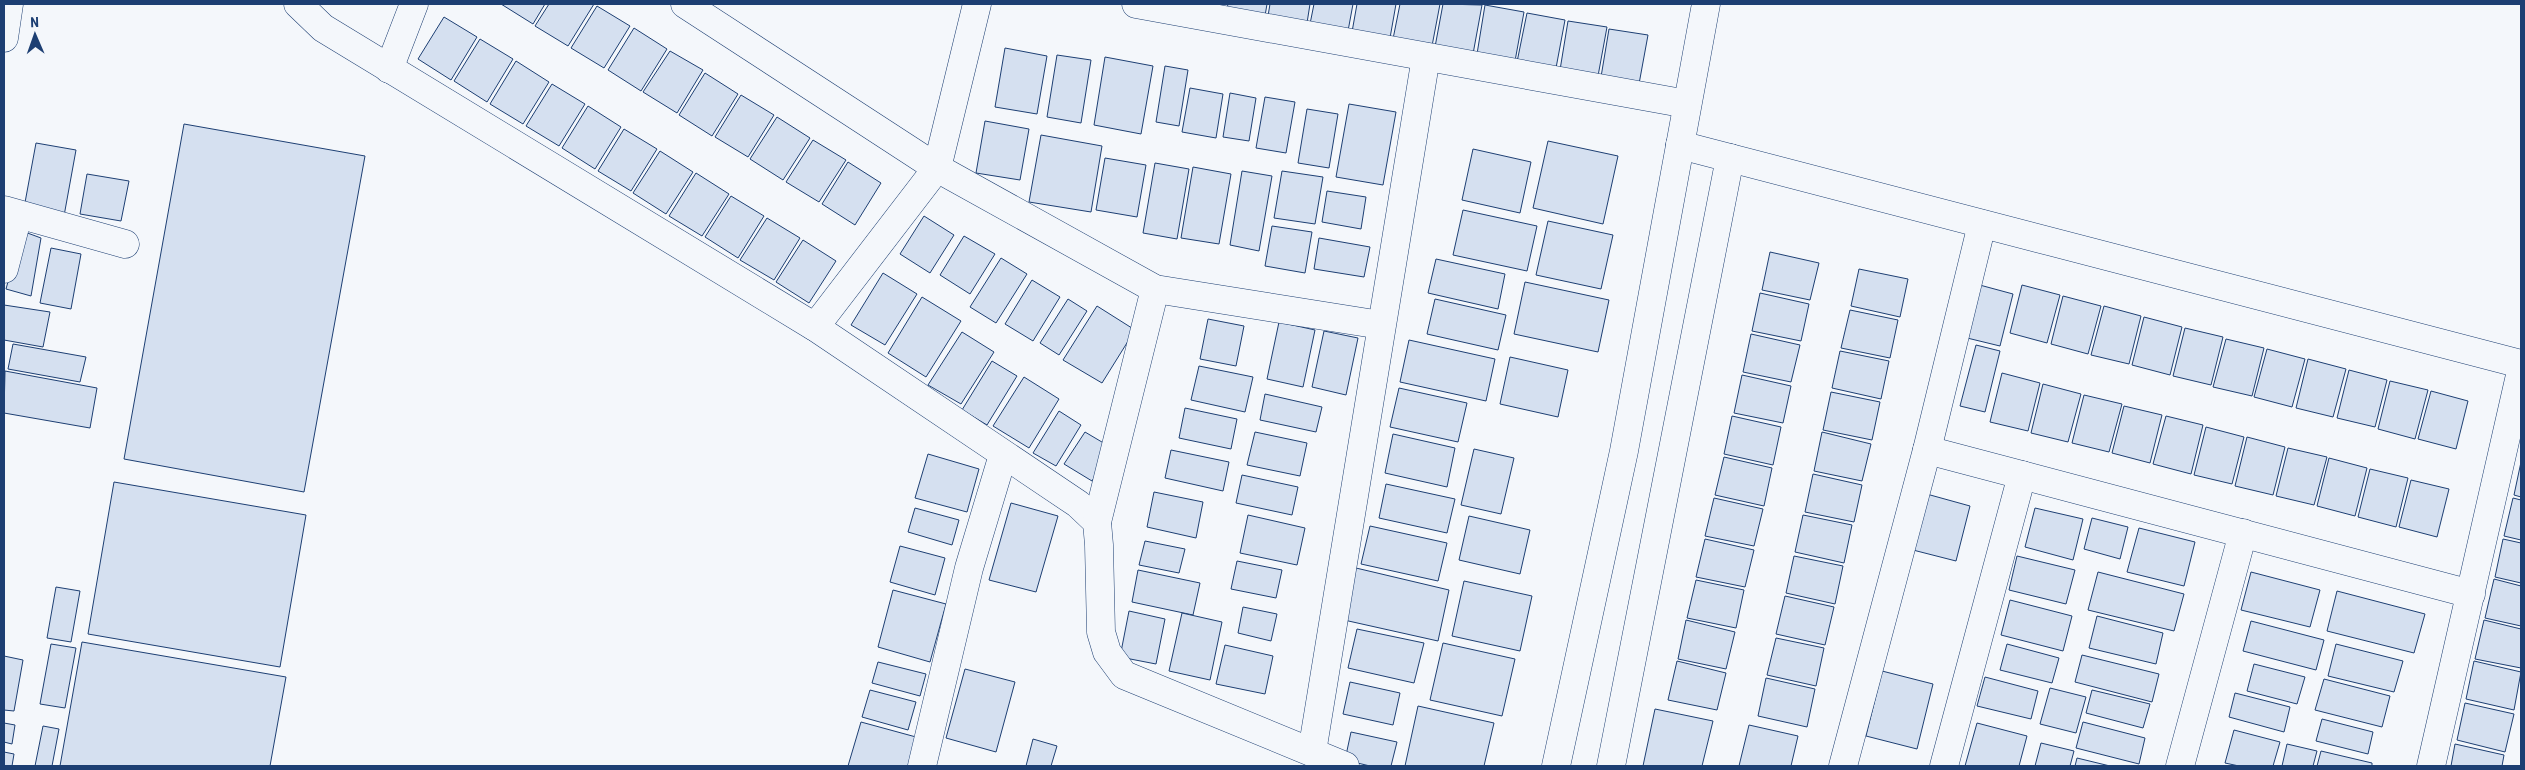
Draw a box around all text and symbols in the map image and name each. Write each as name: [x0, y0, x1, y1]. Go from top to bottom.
north arrow: [10, 10, 60, 60]
text: N: [30, 14, 39, 30]

